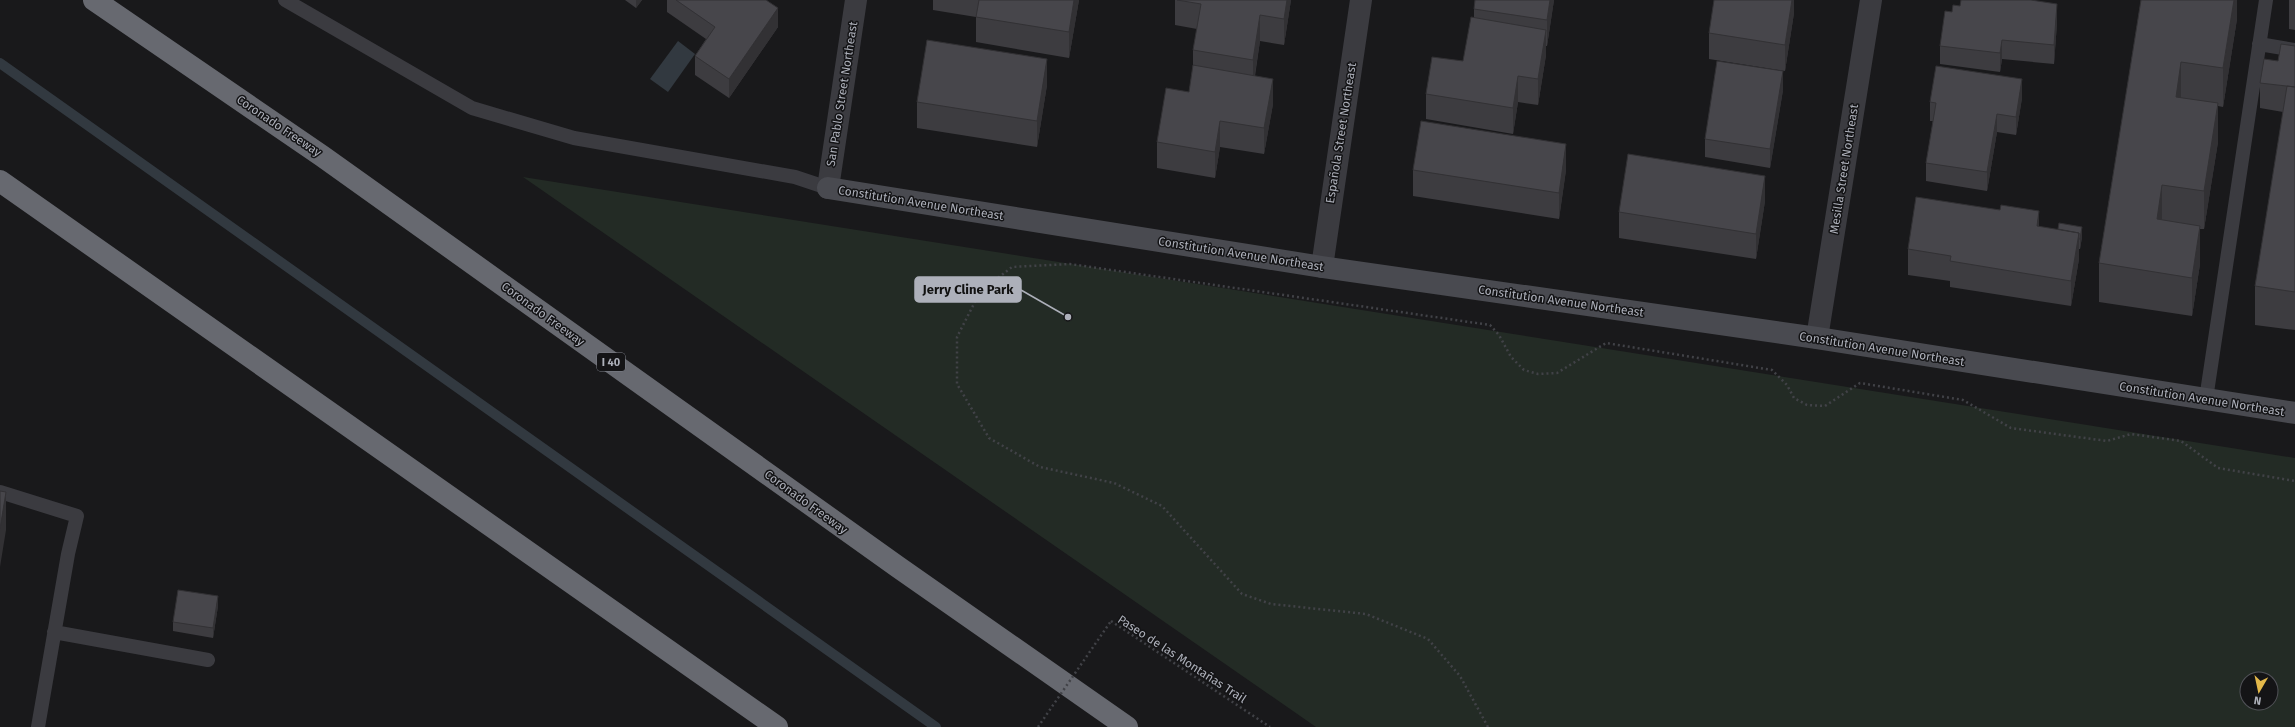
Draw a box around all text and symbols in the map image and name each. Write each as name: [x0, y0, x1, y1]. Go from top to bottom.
street label: San Pablo Street Northeast: [824, 20, 860, 167]
street label: Española Street Northeast: [1323, 61, 1359, 204]
street label: Coronado Freeway: [234, 92, 324, 160]
street label: Mesilla Street Northeast: [1827, 102, 1861, 235]
street label: Constitution Avenue Northeast: [837, 183, 1005, 223]
street label: Constitution Avenue Northeast: [1157, 234, 1325, 274]
callout: Jerry Cline Park: [915, 277, 1021, 302]
street label: Coronado Freeway: [499, 279, 587, 349]
text: Jerry Cline Park: [922, 282, 1014, 297]
street label: Constitution Avenue Northeast: [1477, 282, 1645, 320]
street label: Constitution Avenue Northeast: [1798, 329, 1966, 369]
road number: I 40: [597, 353, 625, 371]
street label: Constitution Avenue Northeast: [2118, 379, 2286, 419]
street label: Coronado Freeway: [762, 467, 850, 537]
street label: Paseo de las Montañas Trail: [1115, 612, 1249, 706]
north arrow: [2239, 671, 2279, 711]
text: N: [2253, 693, 2262, 707]

